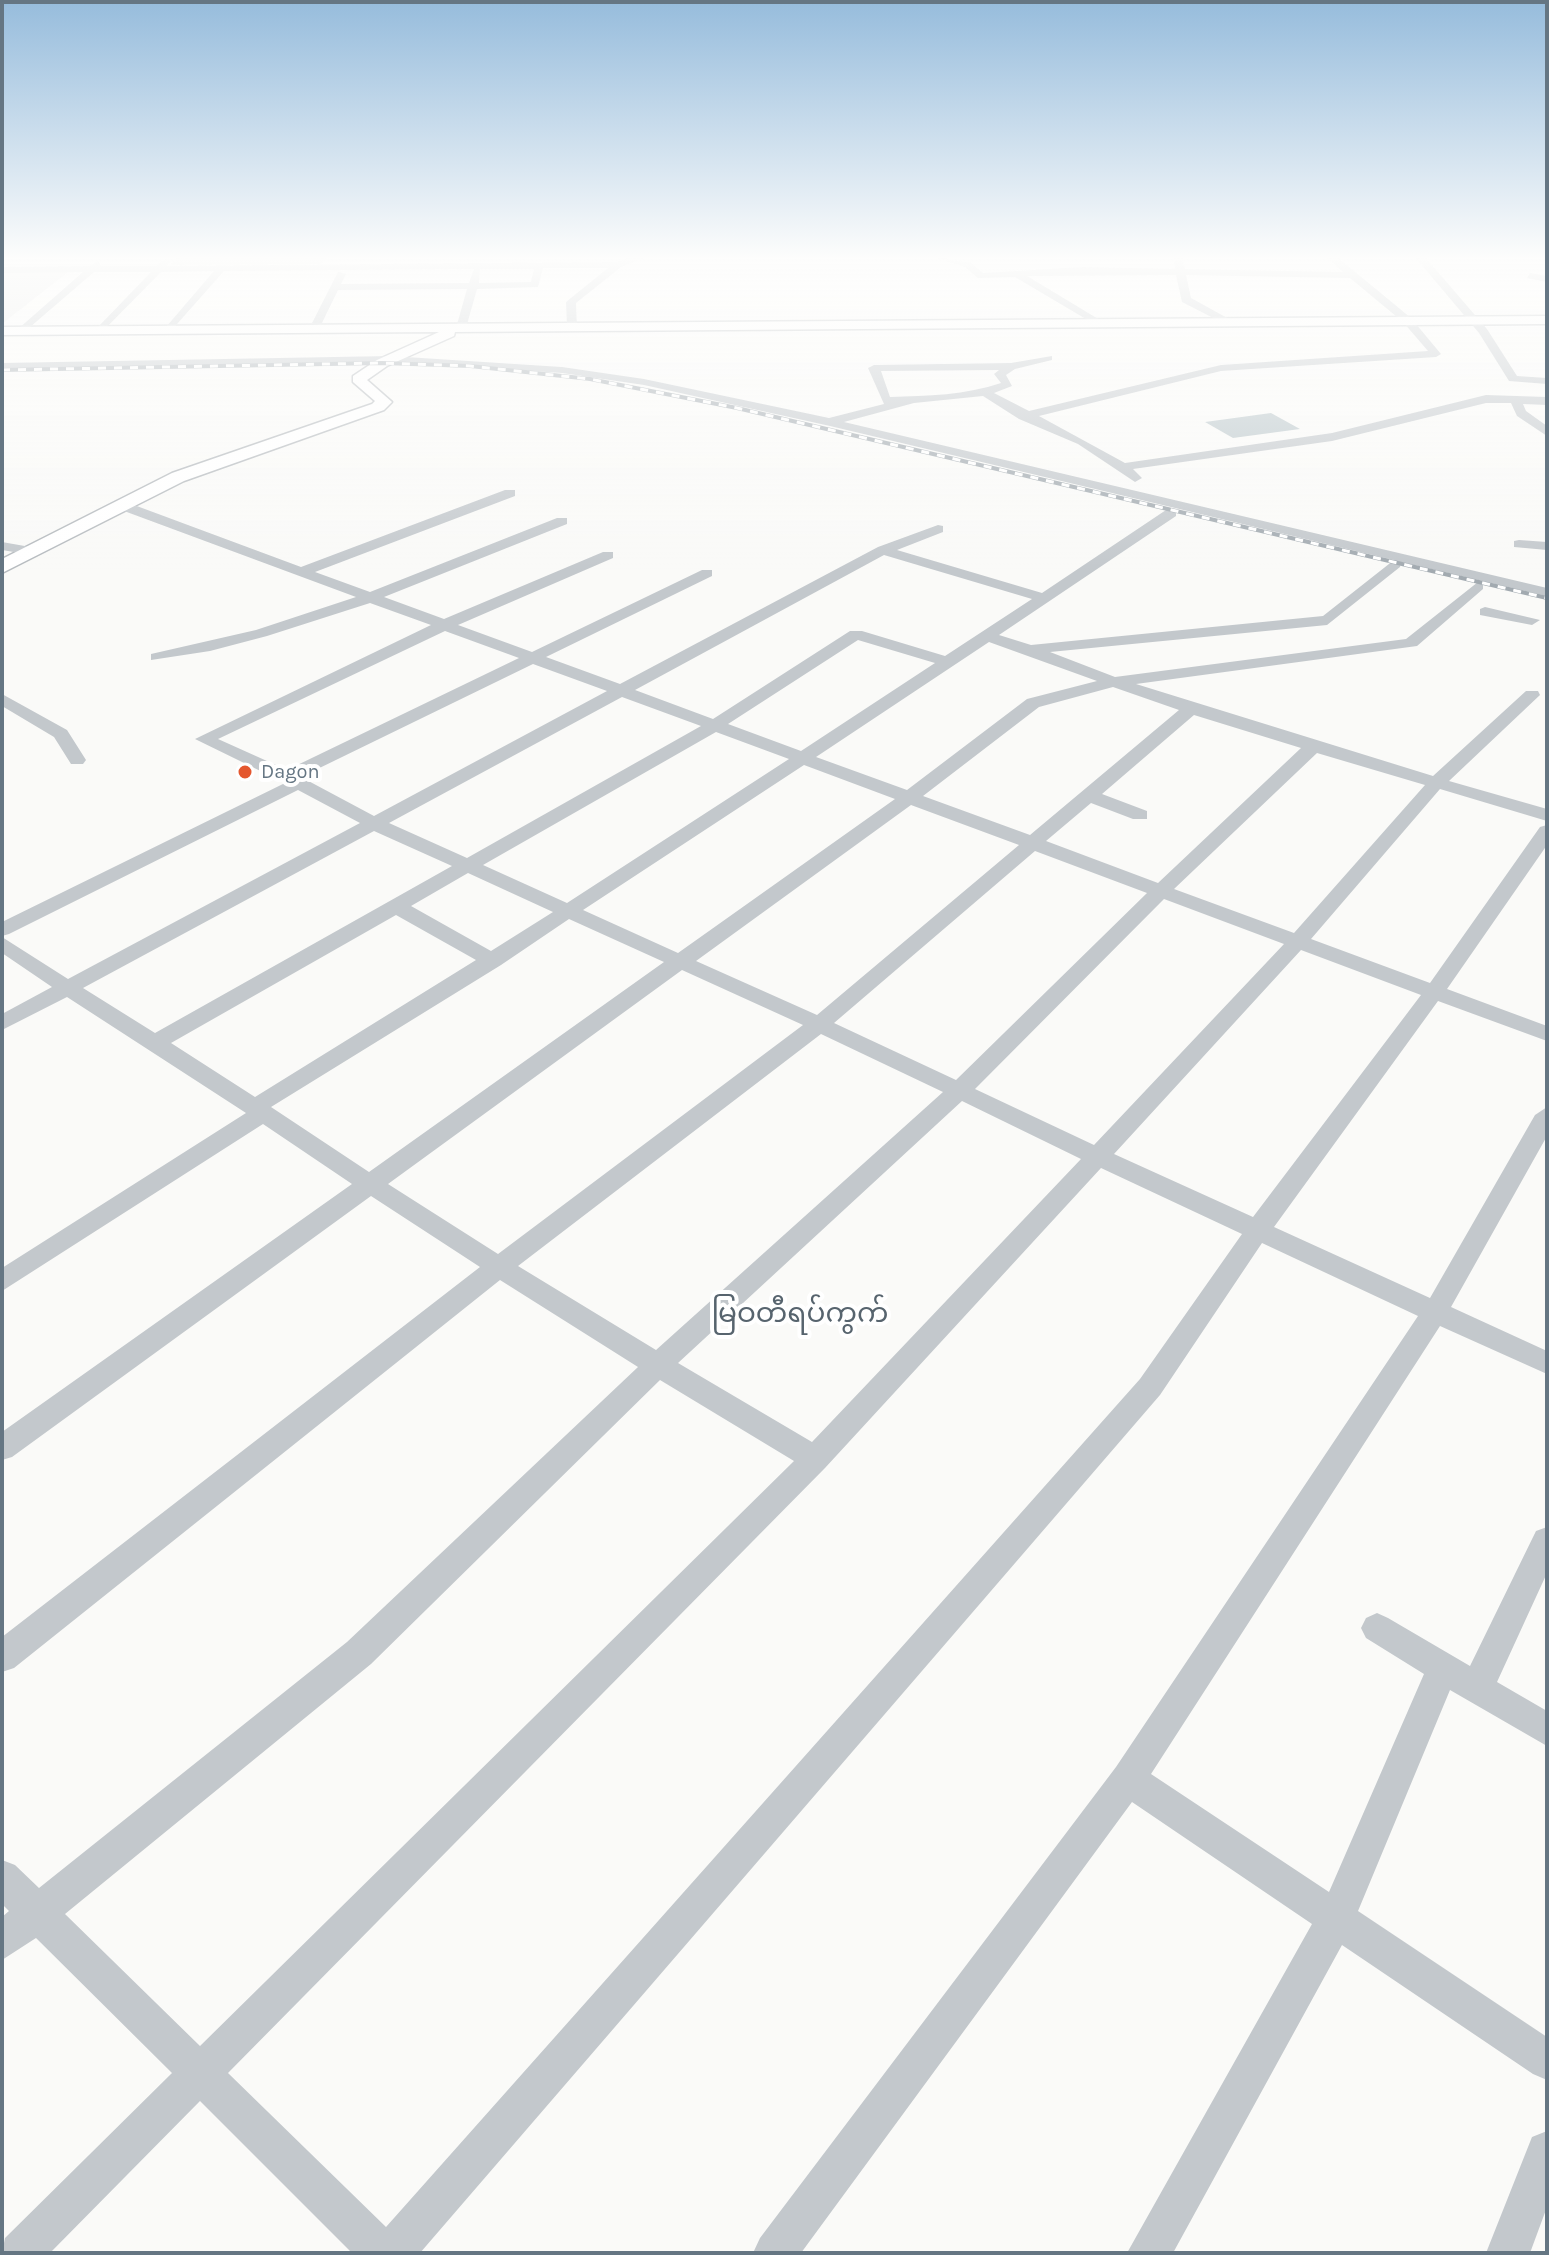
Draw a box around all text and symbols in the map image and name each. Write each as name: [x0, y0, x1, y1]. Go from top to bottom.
place label: Dagon: [261, 760, 319, 784]
marker: Dagon: [236, 763, 254, 781]
district label: မြဝတီရပ်ကွက်: [712, 1297, 888, 1331]

